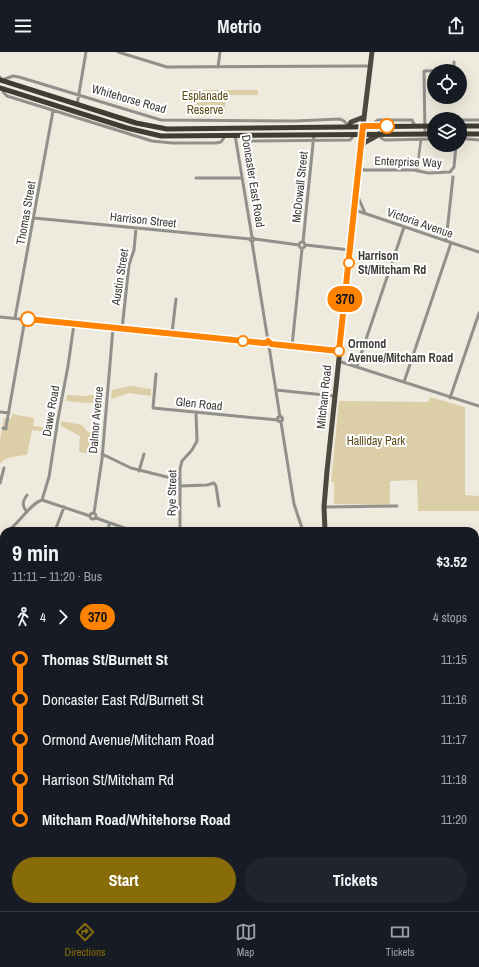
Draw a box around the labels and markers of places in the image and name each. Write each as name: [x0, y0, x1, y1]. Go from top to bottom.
unlabelled marker: [379, 118, 395, 134]
place label: Harrison St/Mitcham Rd: [358, 248, 426, 278]
marker: Harrison St/Mitcham Rd: [343, 257, 355, 269]
unlabelled marker: [20, 311, 36, 327]
unlabelled marker: [237, 335, 249, 347]
place label: Ormond Avenue/Mitcham Road: [348, 336, 453, 366]
marker: Ormond Avenue/Mitcham Road: [333, 345, 345, 357]

